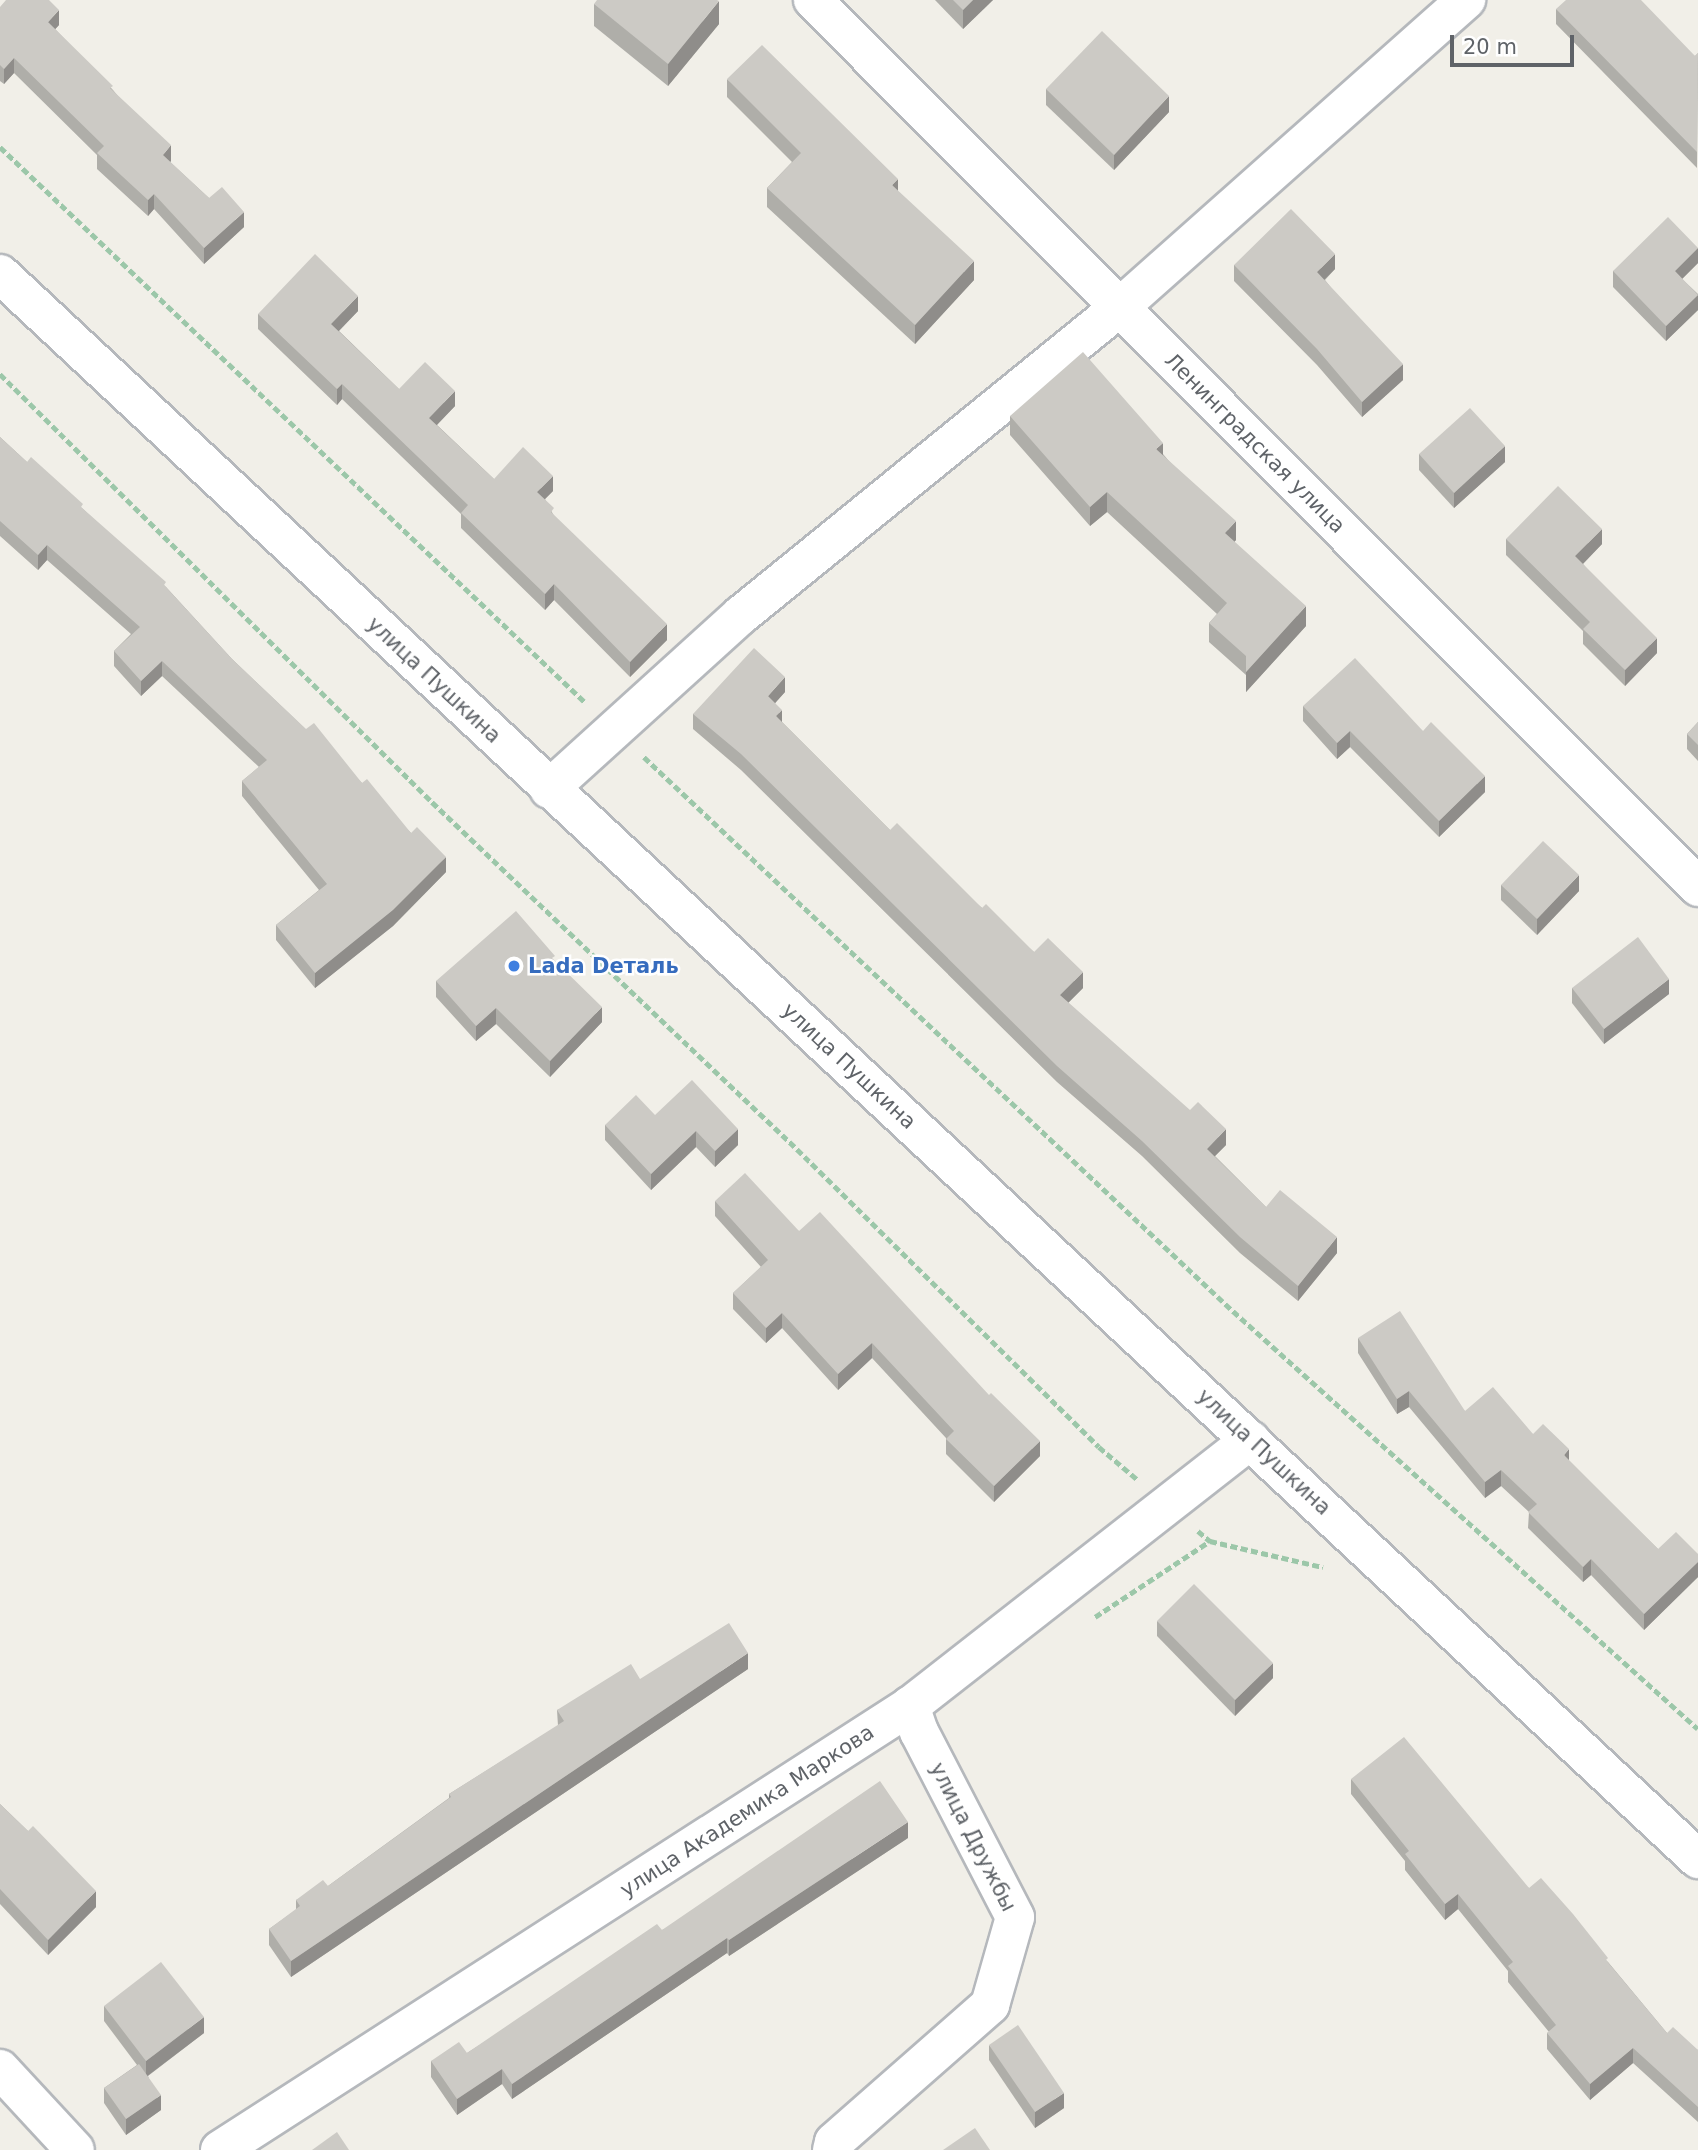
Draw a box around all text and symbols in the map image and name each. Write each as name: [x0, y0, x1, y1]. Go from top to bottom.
scale bar: [1453, 21, 1577, 65]
text: 20 m: [1463, 35, 1517, 59]
street label: Ленинградская улица: [1160, 348, 1350, 538]
street label: улица Пушкина: [362, 612, 506, 748]
place label: Lada Dеталь: [528, 953, 679, 979]
marker: Lada Dеталь: [506, 958, 522, 974]
street label: улица Пушкина: [777, 998, 921, 1134]
street label: улица Пушкина: [1192, 1384, 1336, 1520]
street label: улица Академика Маркова: [615, 1719, 879, 1903]
street label: улица Дружбы: [925, 1758, 1021, 1916]

